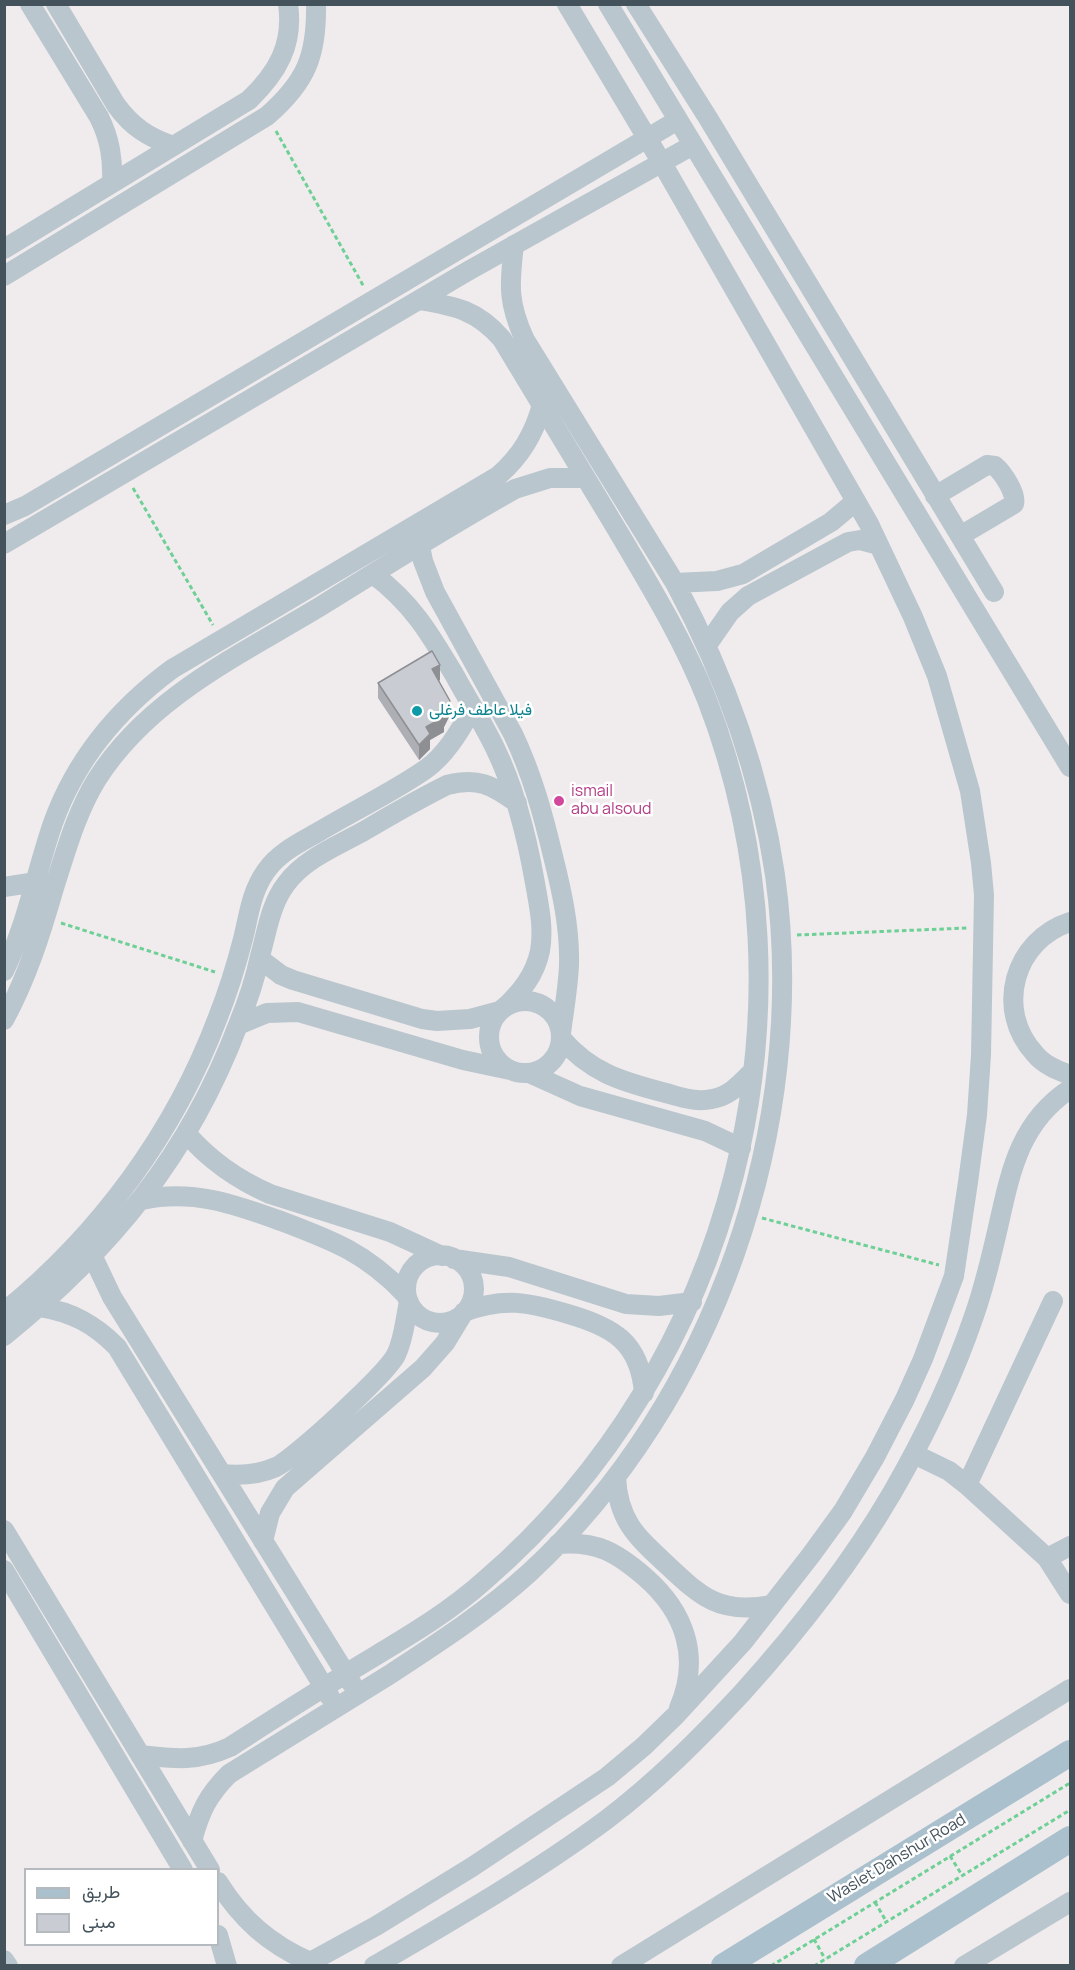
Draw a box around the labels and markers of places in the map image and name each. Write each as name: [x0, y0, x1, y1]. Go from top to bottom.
place label: فيلا عاطف فرغلى: [429, 701, 532, 721]
marker: فيلا عاطف فرغلى: [410, 704, 424, 718]
place label: ismail abu alsoud: [571, 782, 652, 820]
marker: ismail abu alsoud: [552, 794, 566, 808]

